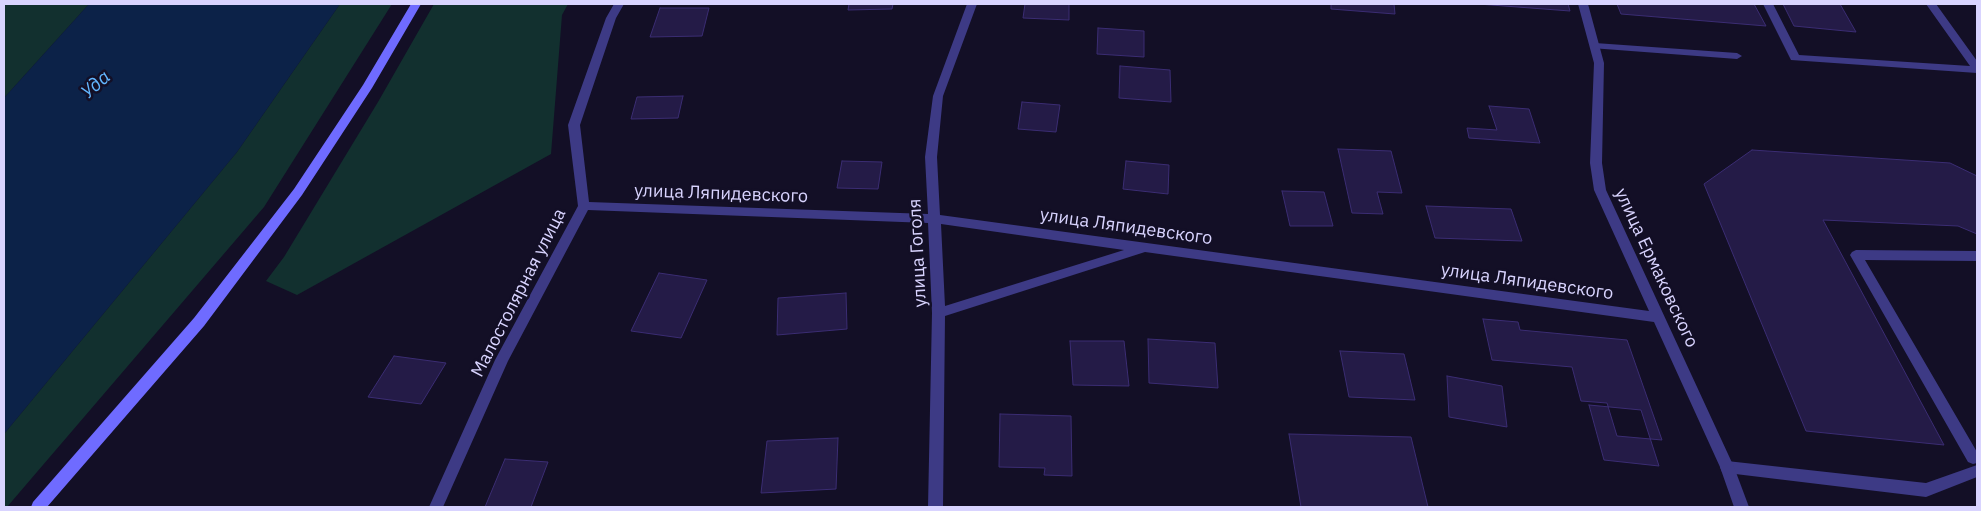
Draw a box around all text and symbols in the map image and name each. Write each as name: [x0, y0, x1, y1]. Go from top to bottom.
water label: Уда: [77, 66, 115, 104]
street label: улица Ляпидевского: [634, 180, 808, 208]
street label: улица Ермаковского: [1610, 185, 1702, 351]
street label: улица Гоголя: [904, 198, 932, 308]
street label: улица Ляпидевского: [1038, 204, 1214, 250]
street label: Малостолярная улица: [467, 205, 571, 381]
street label: улица Ляпидевского: [1439, 259, 1615, 305]

